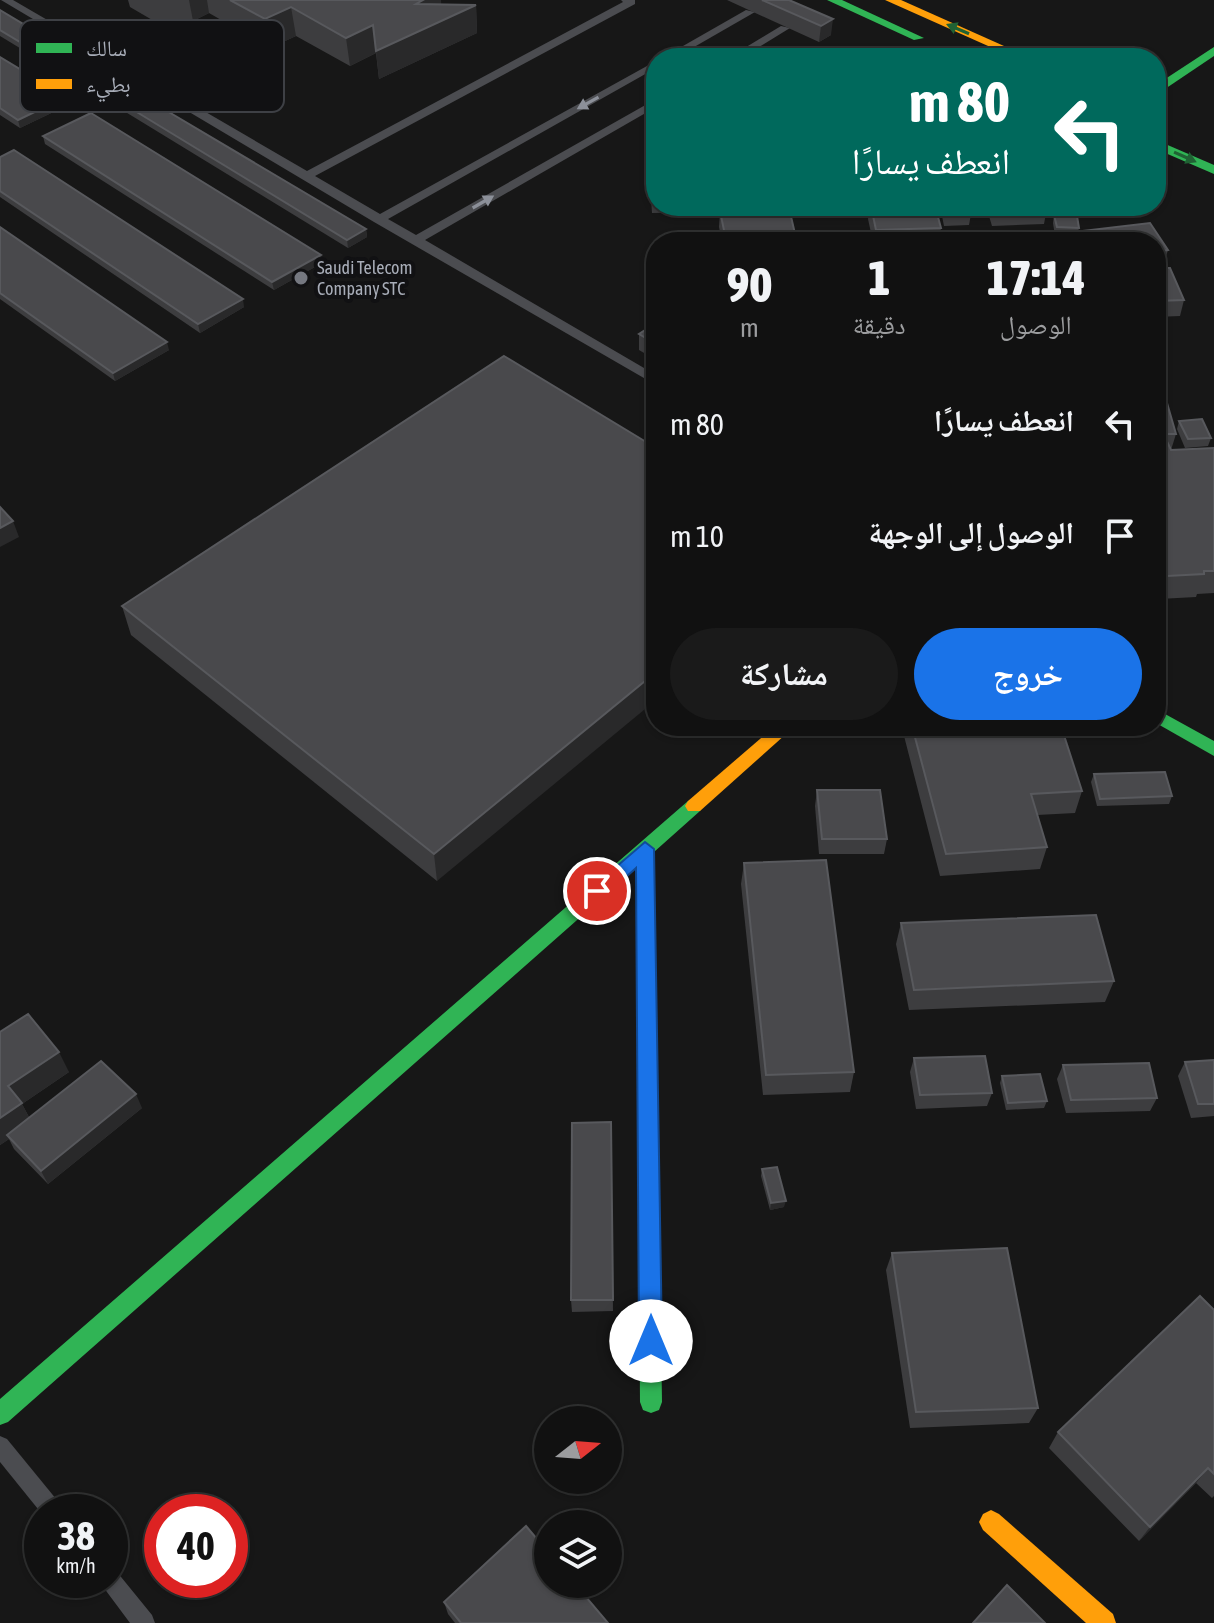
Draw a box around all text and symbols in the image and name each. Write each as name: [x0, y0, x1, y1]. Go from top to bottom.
legend: [20, 20, 284, 112]
one-way arrow: [946, 22, 970, 36]
text: سالك: [86, 35, 127, 61]
text: 80 m: [909, 70, 1010, 134]
text: بطيء: [86, 71, 131, 102]
icon: left: [1038, 80, 1142, 184]
one-way arrow: [577, 95, 599, 109]
text: انعطف يسارًا: [852, 140, 1010, 182]
one-way arrow: [1173, 150, 1197, 164]
one-way arrow: [472, 195, 494, 209]
text: 1: [868, 250, 890, 305]
text: 17:14: [986, 250, 1085, 305]
place label: Saudi Telecom Company STC: [317, 257, 413, 299]
text: 90: [727, 257, 772, 312]
marker: Saudi Telecom Company STC: [292, 269, 310, 287]
text: دقيقة: [853, 310, 906, 340]
text: الوصول: [1000, 310, 1072, 340]
text: m: [740, 313, 759, 343]
icon: left: [1098, 402, 1142, 446]
text: انعطف يسارًا: [934, 403, 1074, 437]
text: 80 m: [670, 407, 724, 441]
icon: arrive: [1098, 514, 1142, 558]
text: الوصول إلى الوجهة: [869, 515, 1074, 549]
text: 10 m: [670, 519, 724, 553]
button: مشاركة: [670, 628, 898, 720]
button: خروج: [914, 628, 1142, 720]
pin: [563, 857, 631, 925]
icon: arrive: [575, 869, 619, 913]
position arrow: [609, 1299, 693, 1383]
north arrow: [534, 1406, 622, 1494]
map controls: [534, 1406, 622, 1598]
speed limit sign: 40: [144, 1494, 248, 1598]
button: layers: [534, 1510, 622, 1598]
text: 38: [57, 1513, 95, 1558]
text: km/h: [56, 1554, 96, 1577]

